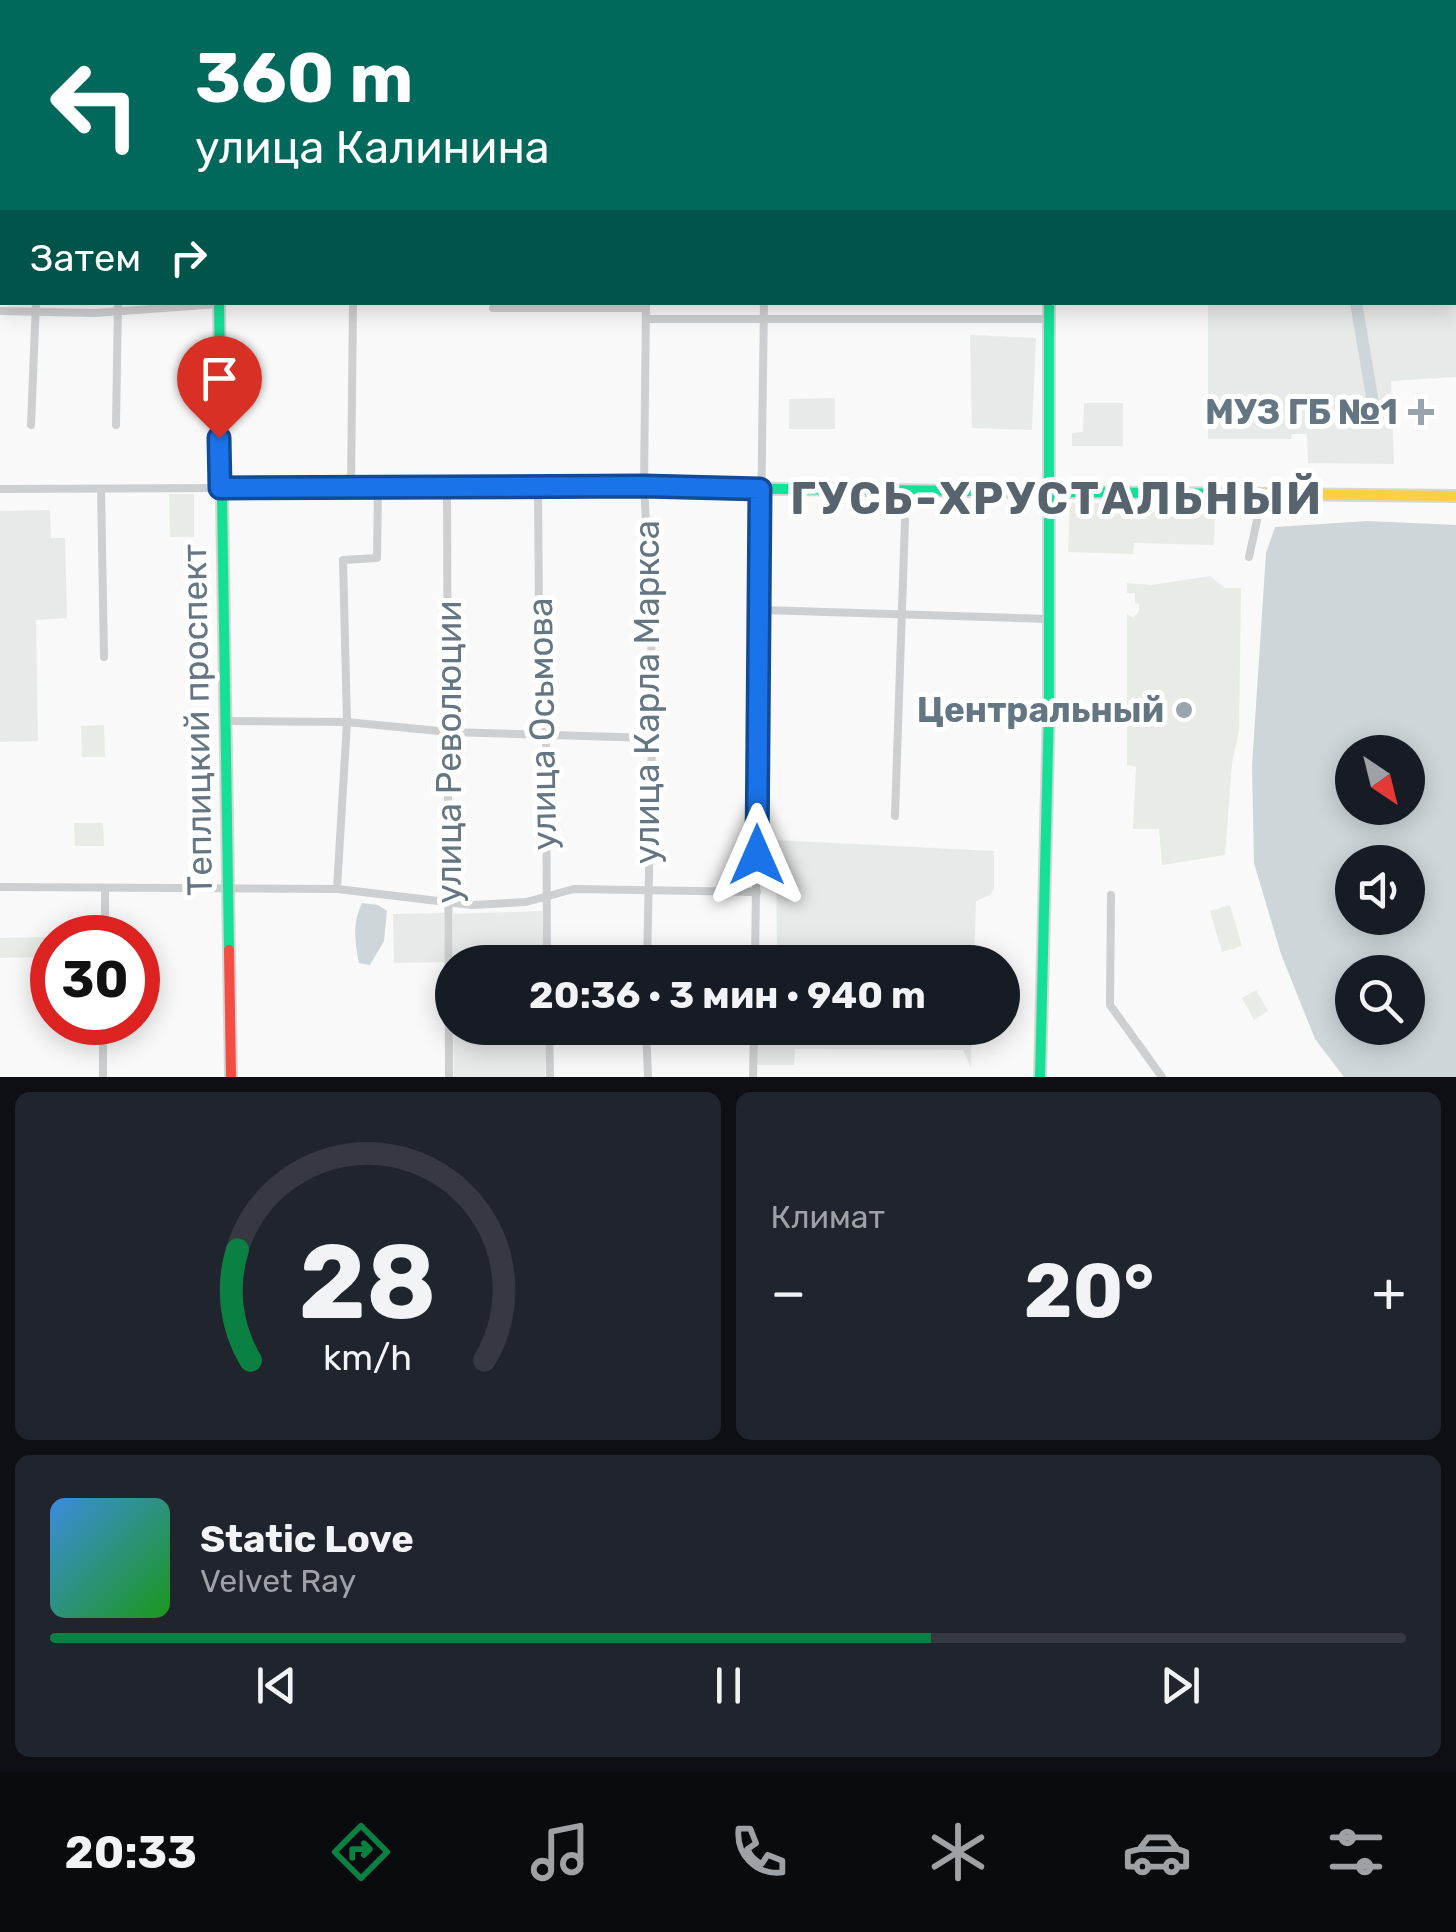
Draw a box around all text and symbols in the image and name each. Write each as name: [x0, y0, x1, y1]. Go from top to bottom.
text: 360 m: [195, 37, 413, 120]
icon: left: [30, 40, 160, 170]
text: улица Калинина: [195, 121, 550, 174]
icon: right: [161, 230, 216, 285]
text: Затем: [30, 235, 141, 281]
pin: [177, 336, 262, 439]
icon: arrive: [192, 351, 247, 406]
place label: МУЗ ГБ №1: [1205, 391, 1398, 433]
marker: МУЗ ГБ №1: [1408, 399, 1434, 425]
district label: ГУСЬ-ХРУСТАЛЬНЫЙ: [790, 472, 1324, 525]
street label: улица Карла Маркса: [626, 520, 668, 864]
street label: Теплицкий проспект: [173, 544, 221, 896]
street label: улица Осьмова: [519, 597, 565, 851]
street label: улица Революции: [428, 600, 470, 904]
place label: Центральный: [917, 689, 1164, 731]
marker: Центральный: [1173, 699, 1195, 721]
north arrow: [1335, 735, 1425, 825]
map controls: [1335, 735, 1425, 1045]
position arrow: [705, 803, 809, 907]
button: sound: [1335, 845, 1425, 935]
speed limit sign: 30: [30, 915, 160, 1045]
button: search: [1335, 955, 1425, 1045]
text: 20:36 · 3 мин · 940 m: [529, 972, 926, 1018]
text: Климат: [771, 1198, 885, 1236]
text: 28: [299, 1221, 437, 1344]
text: 20°: [1024, 1247, 1154, 1336]
text: −: [771, 1260, 806, 1325]
text: +: [1372, 1260, 1406, 1325]
text: km/h: [323, 1337, 412, 1379]
text: Static Love: [200, 1516, 414, 1562]
text: Velvet Ray: [200, 1562, 356, 1600]
icon: previous: [249, 1658, 304, 1713]
icon: pause: [701, 1658, 756, 1713]
icon: next: [1153, 1658, 1208, 1713]
icon: directions: [326, 1817, 396, 1887]
icon: music: [525, 1817, 595, 1887]
icon: phone: [724, 1817, 794, 1887]
icon: climate: [923, 1817, 993, 1887]
icon: car: [1122, 1817, 1192, 1887]
icon: filters: [1321, 1817, 1391, 1887]
text: 20:33: [65, 1826, 197, 1879]

